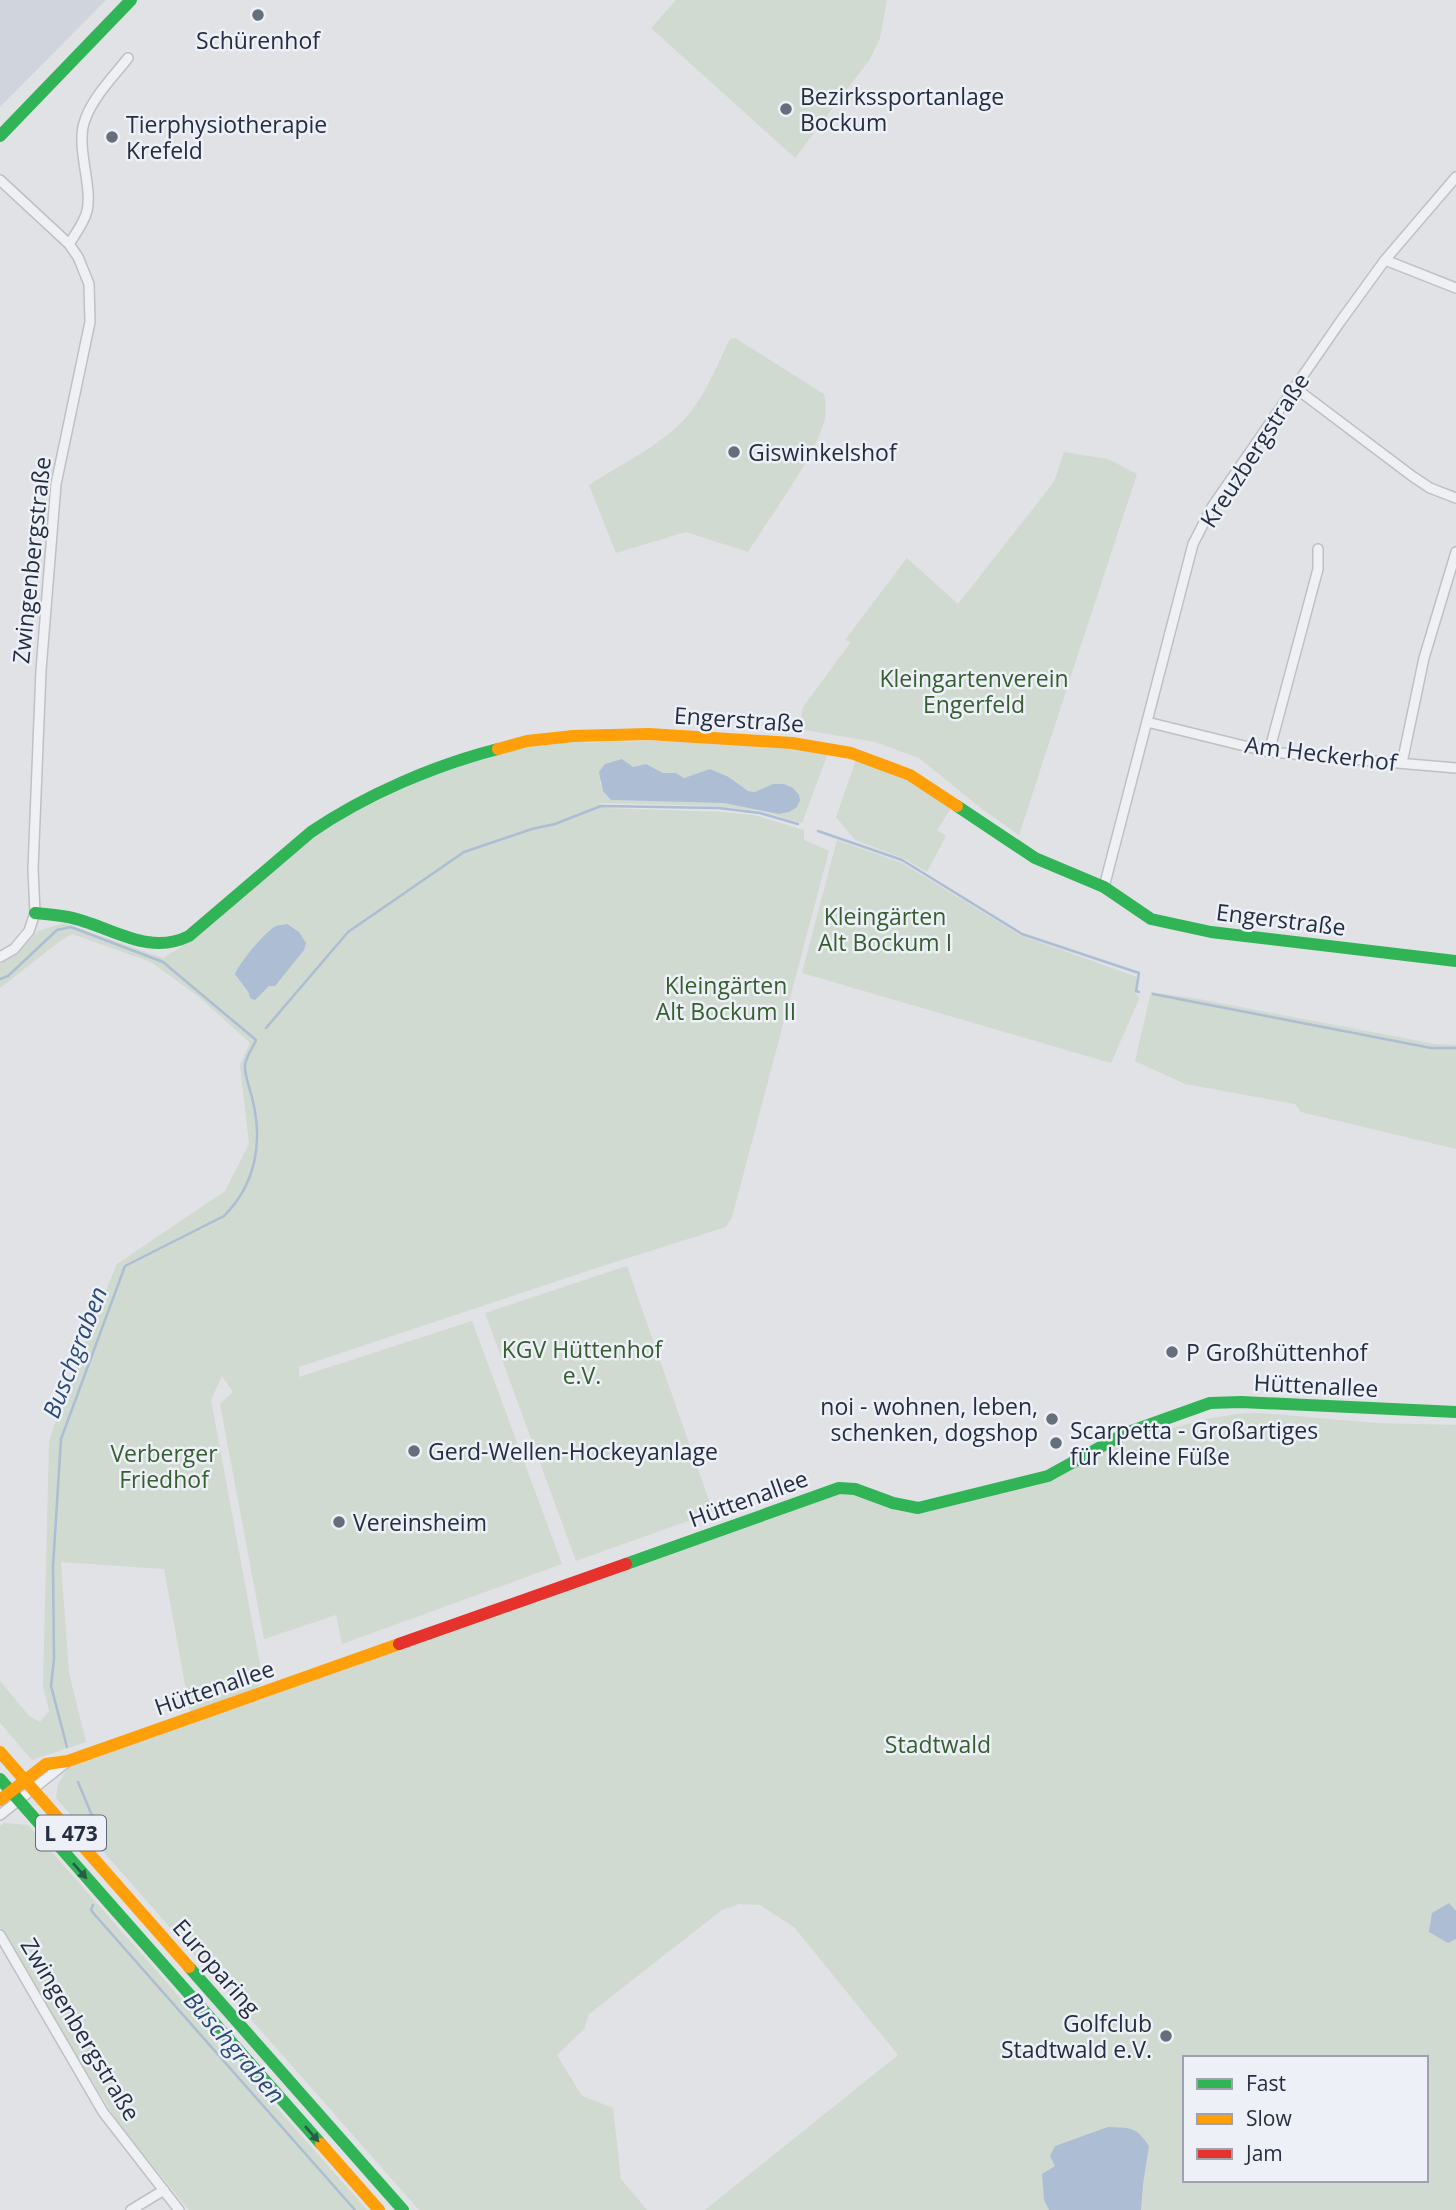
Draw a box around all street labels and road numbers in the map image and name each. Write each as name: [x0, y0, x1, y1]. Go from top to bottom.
street label: Kreuzbergstraße: [1192, 366, 1316, 534]
street label: Zwingenbergstraße: [4, 455, 58, 665]
street label: Engerstraße: [673, 698, 805, 740]
street label: Am Heckerhof: [1243, 728, 1400, 778]
street label: Engerstraße: [1214, 895, 1348, 943]
street label: Hüttenallee: [1253, 1366, 1379, 1404]
street label: Hüttenallee: [684, 1462, 812, 1534]
street label: Hüttenallee: [150, 1652, 278, 1722]
road number: L 473: [36, 1815, 106, 1850]
street label: Europaring: [166, 1912, 268, 2023]
street label: Zwingenbergstraße: [14, 1932, 148, 2126]

